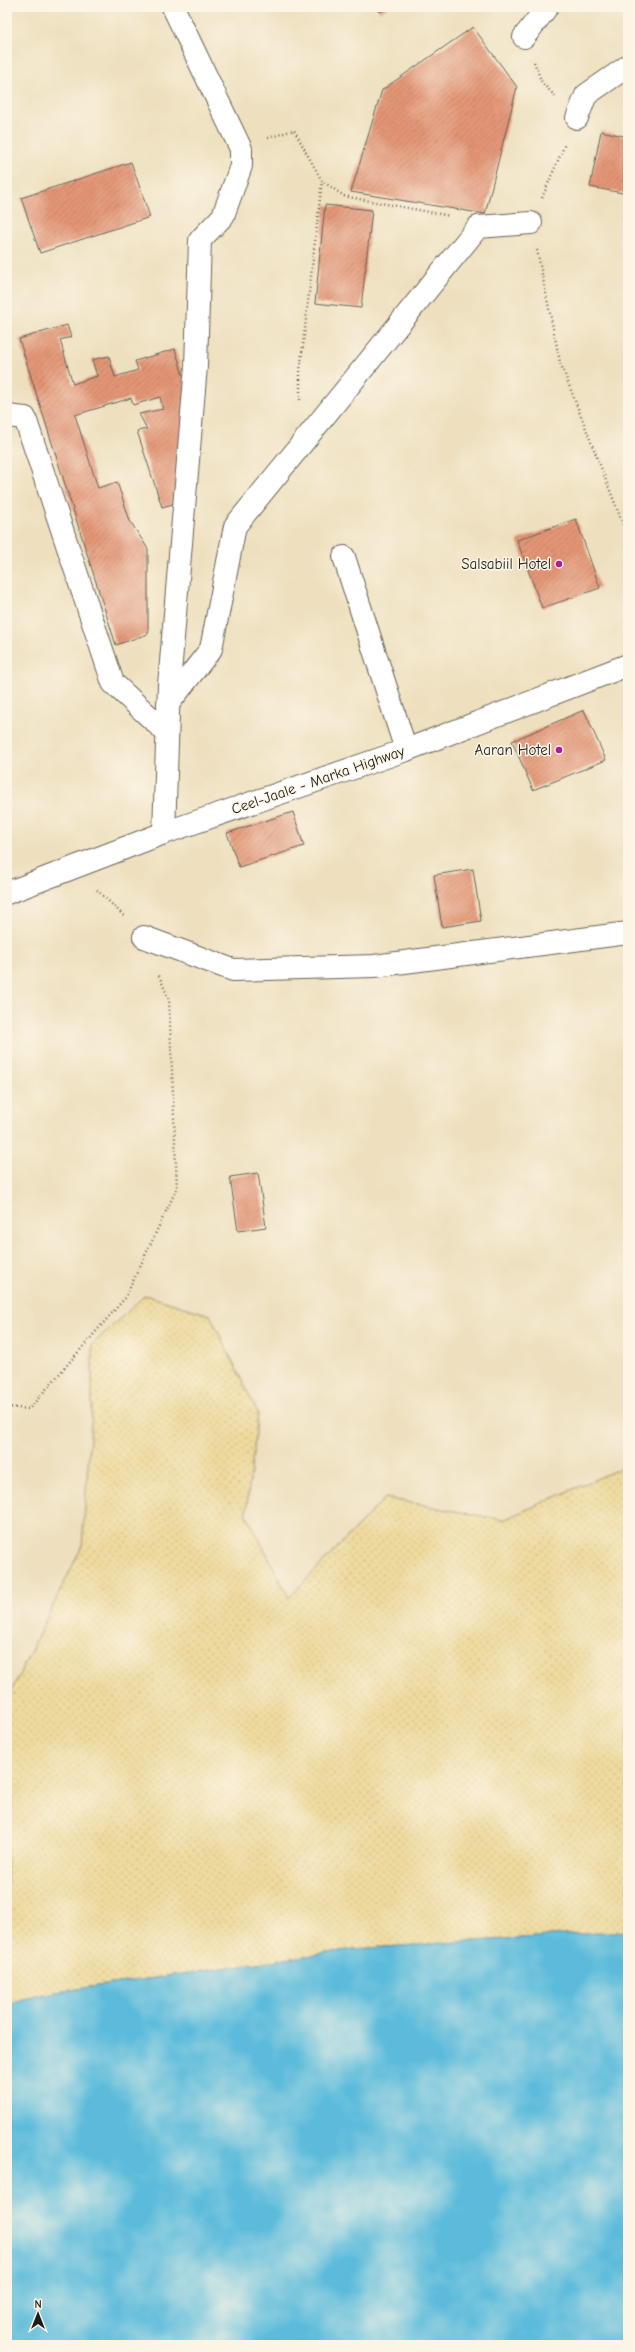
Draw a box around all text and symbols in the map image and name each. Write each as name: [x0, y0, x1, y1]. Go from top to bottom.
place label: Salsabiil Hotel: [461, 555, 551, 573]
marker: Salsabiil Hotel: [554, 559, 564, 569]
place label: Aaran Hotel: [475, 741, 551, 759]
street label: Ceel-Jaale - Marka Highway: [229, 742, 407, 818]
marker: Aaran Hotel: [554, 745, 564, 755]
north arrow: [18, 2294, 58, 2334]
text: N: [34, 2298, 42, 2311]

